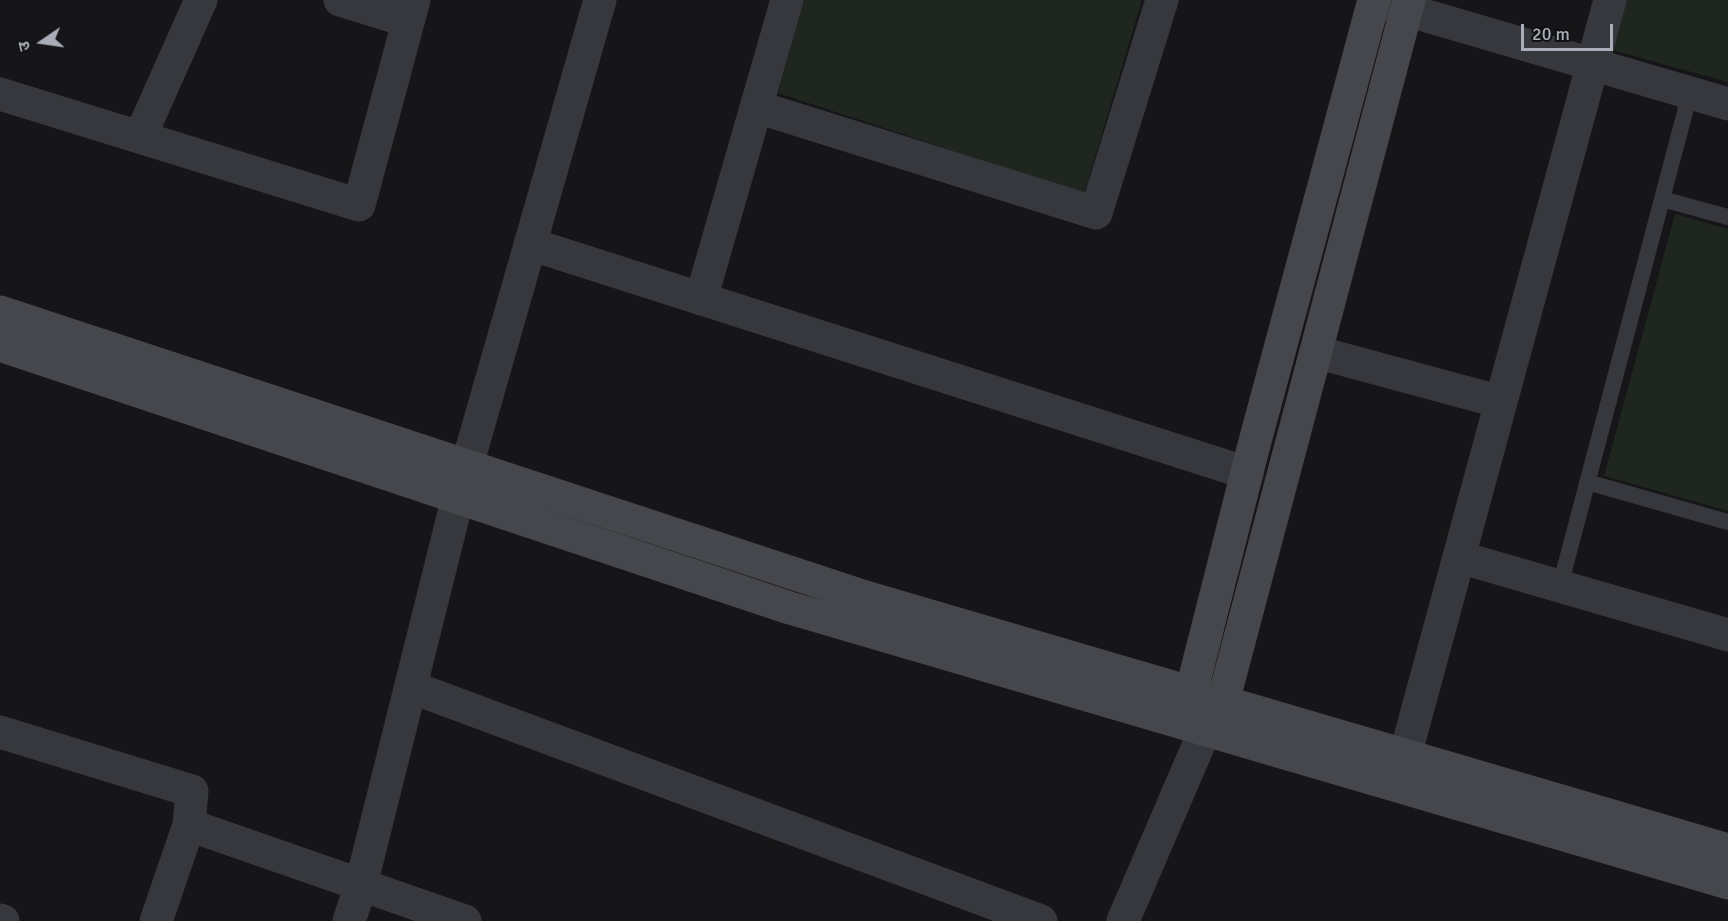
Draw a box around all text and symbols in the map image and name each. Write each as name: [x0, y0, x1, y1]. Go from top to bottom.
north arrow: [12, 12, 72, 72]
scale bar: [1524, 12, 1616, 50]
text: 20 m: [1532, 23, 1570, 45]
text: उ: [14, 39, 35, 53]

